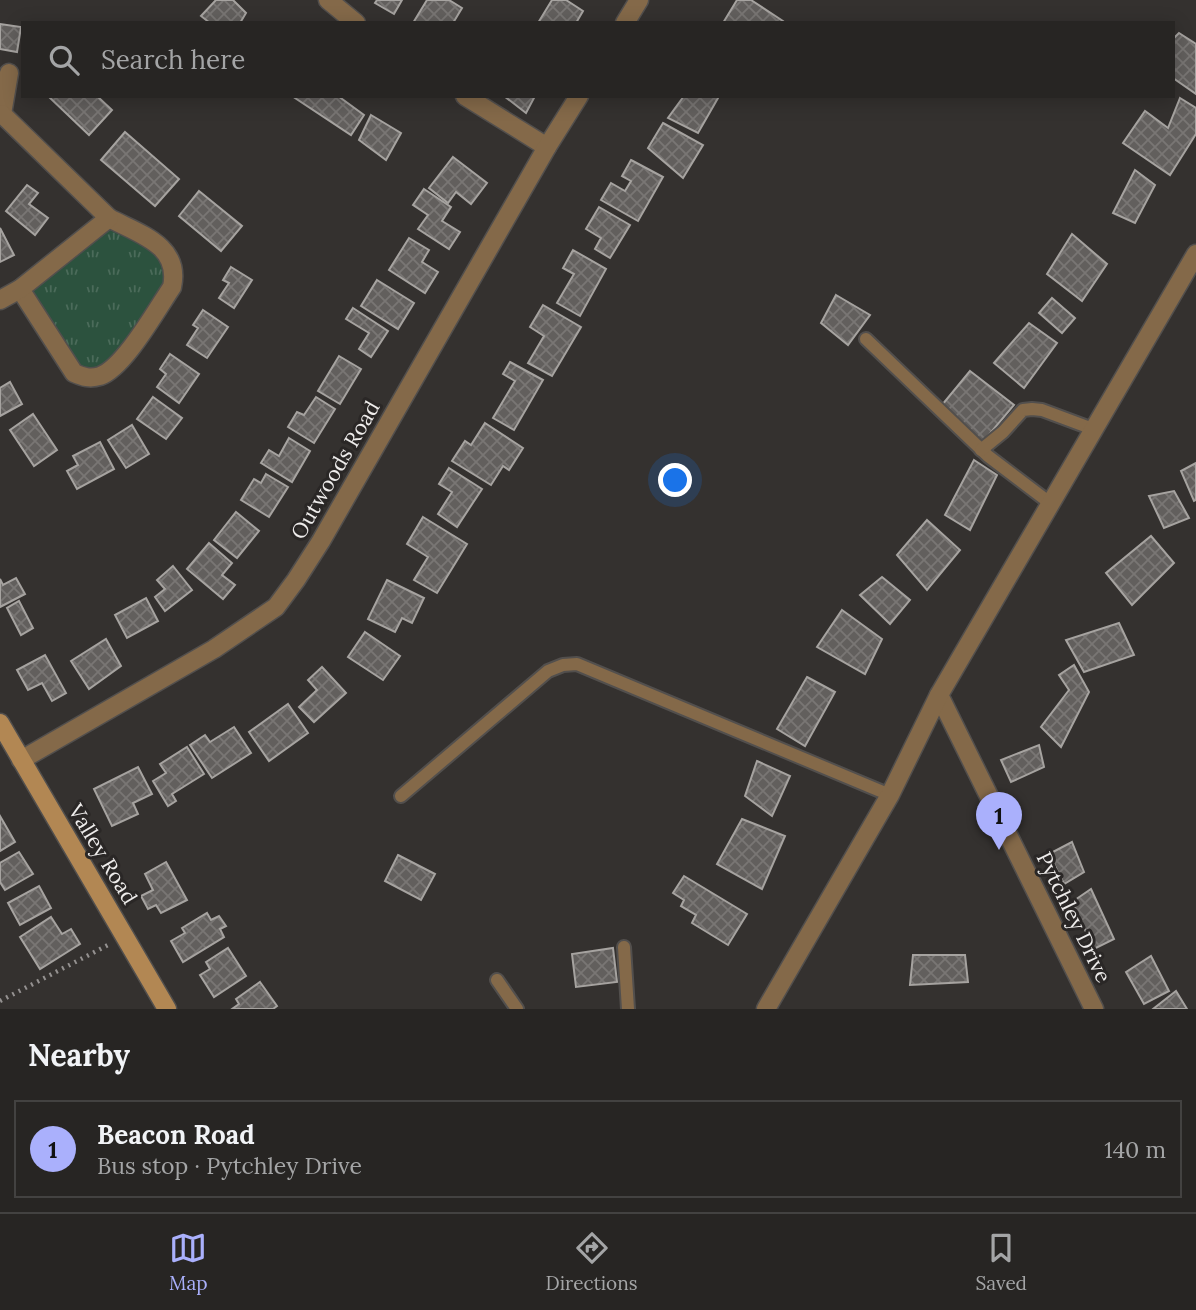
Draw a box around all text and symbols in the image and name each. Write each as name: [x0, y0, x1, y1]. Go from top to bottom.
search box: [21, 21, 1175, 98]
icon: search: [45, 41, 83, 79]
text: Search here: [101, 43, 245, 76]
street label: Outwoods Road: [284, 396, 386, 544]
your location: [658, 463, 692, 497]
pin: 1: [976, 792, 1022, 850]
street label: Valley Road: [62, 798, 143, 909]
street label: Pytchley Drive: [1031, 847, 1117, 987]
text: Nearby: [28, 1036, 130, 1074]
text: Beacon Road: [97, 1118, 255, 1151]
text: 1: [48, 1135, 58, 1164]
text: 140 m: [1104, 1135, 1166, 1164]
text: Bus stop · Pytchley Drive: [97, 1151, 362, 1180]
tab: Map: [169, 1229, 208, 1295]
tab: Directions: [546, 1229, 638, 1295]
tab: Saved: [976, 1229, 1027, 1295]

